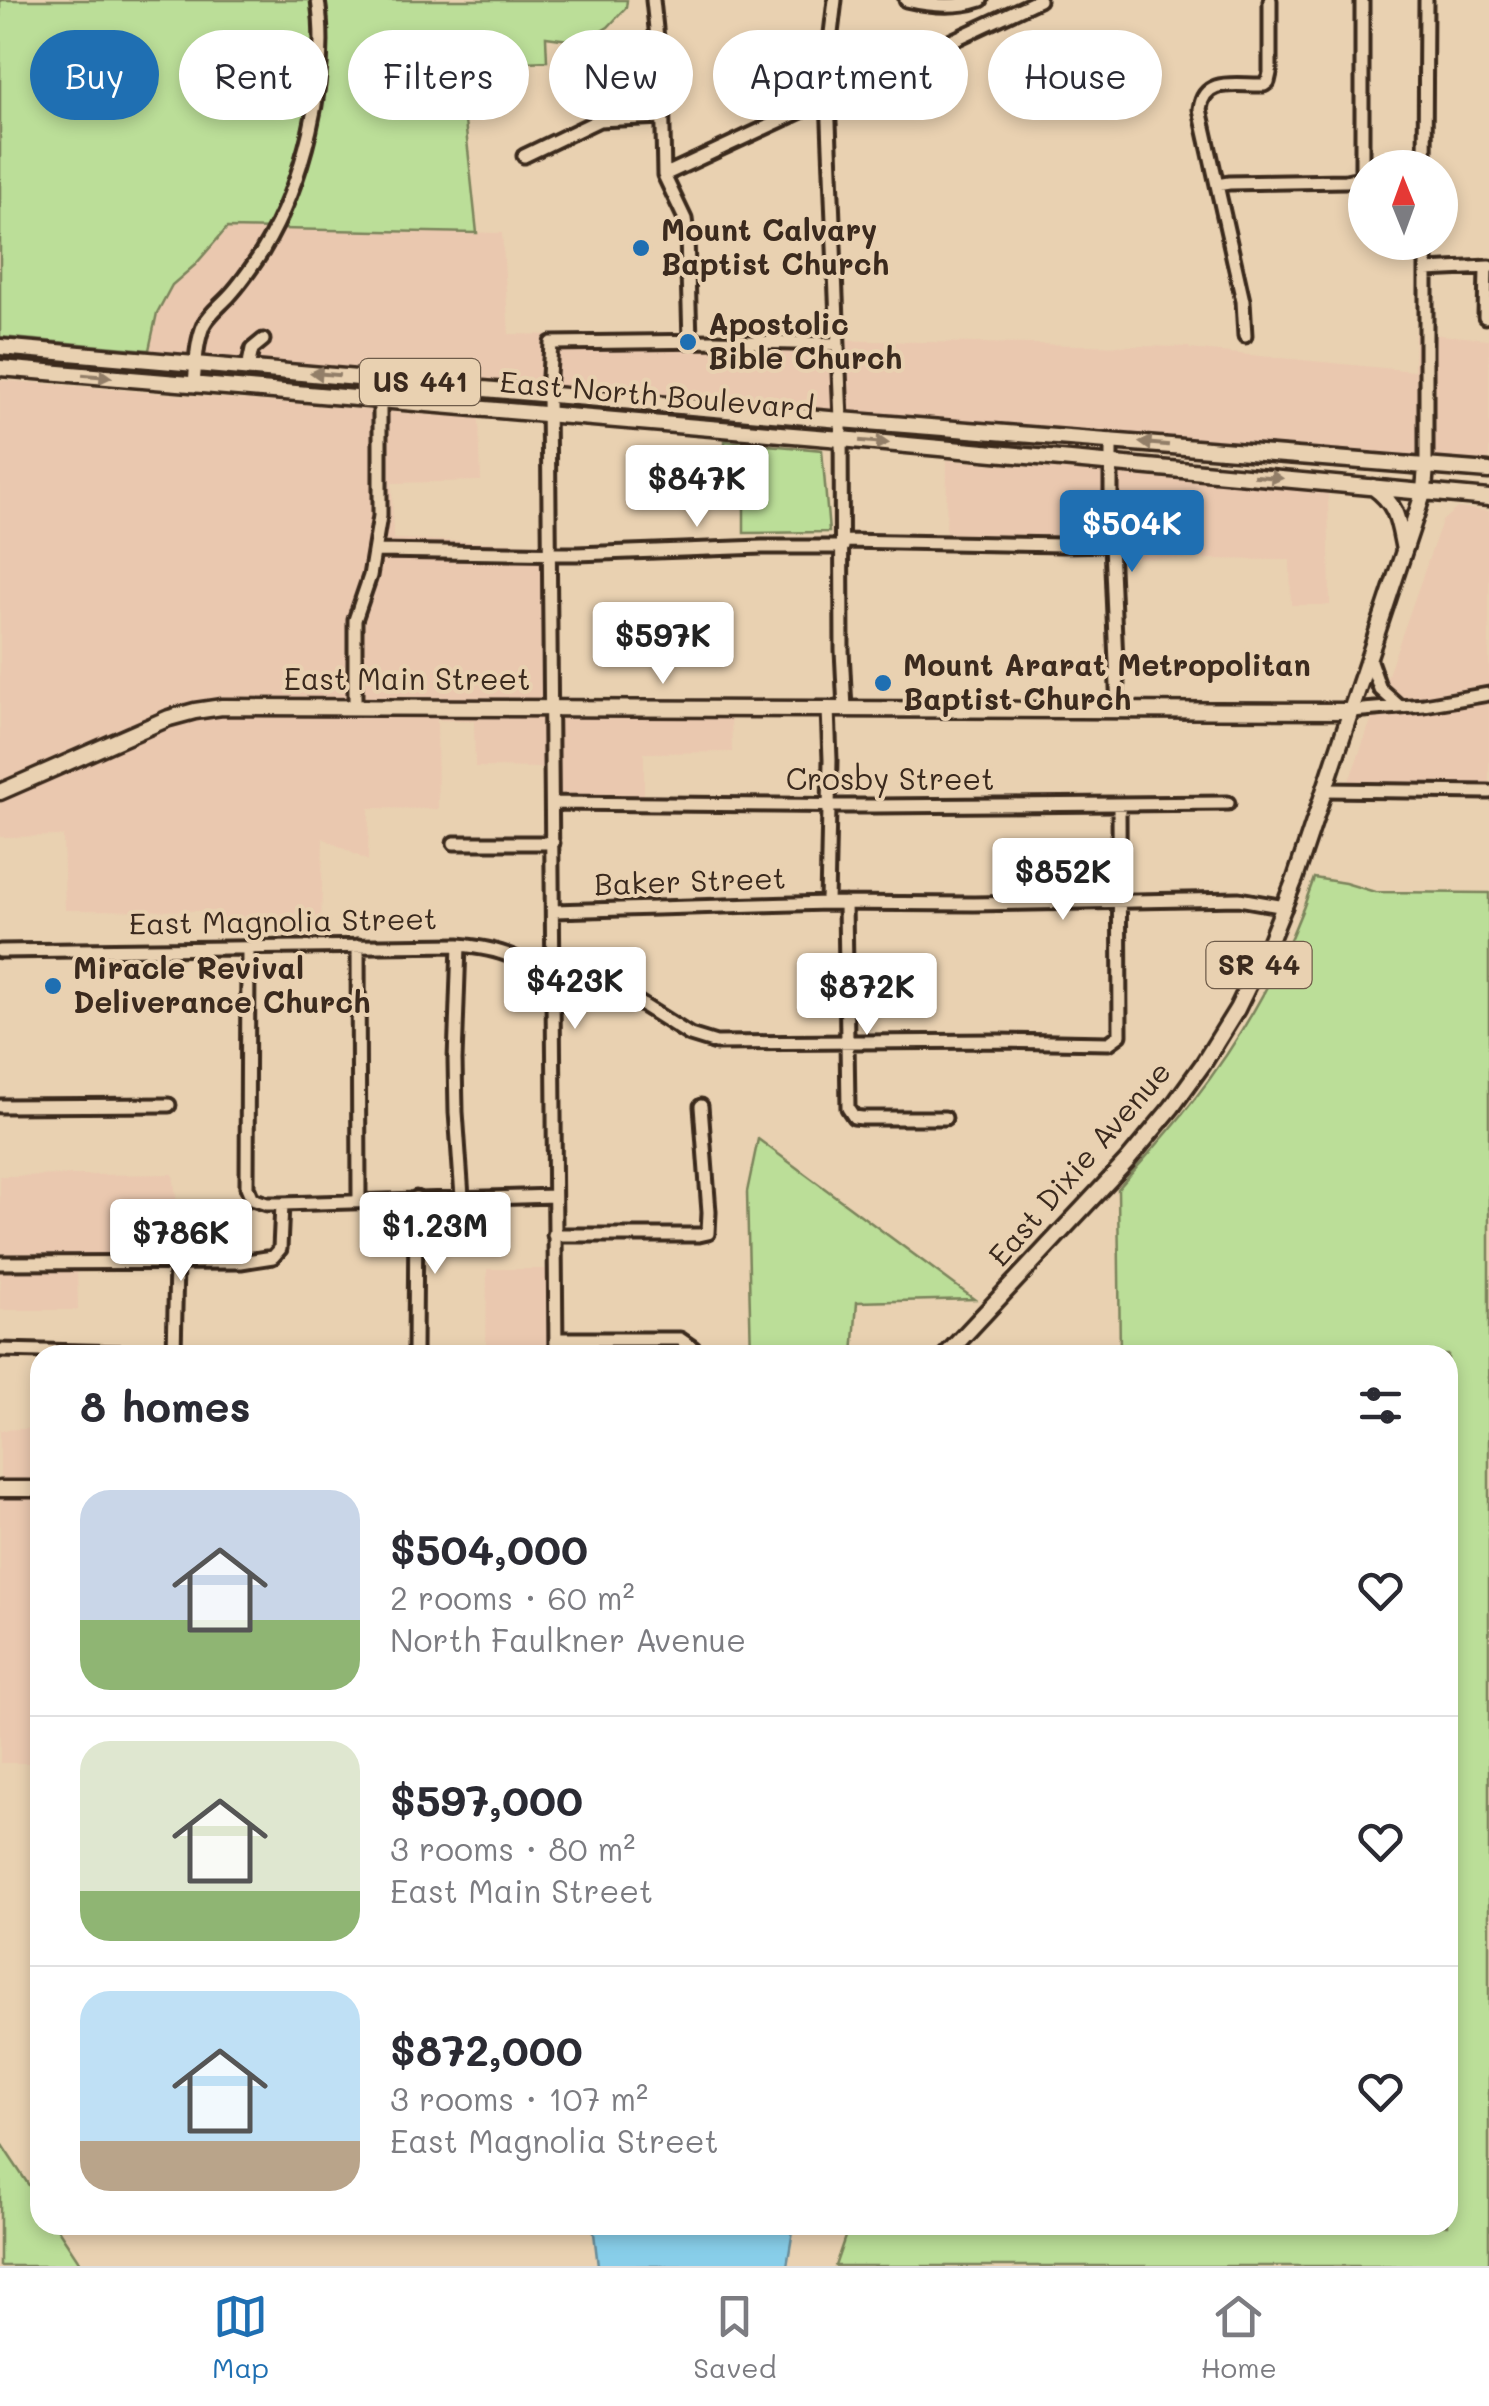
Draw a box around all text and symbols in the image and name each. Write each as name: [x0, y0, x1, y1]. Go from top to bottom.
chip: Buy: [30, 30, 159, 120]
chip: Rent: [179, 30, 328, 120]
chip: Filters: [348, 30, 529, 120]
chip: New: [549, 30, 693, 120]
chip: Apartment: [713, 30, 968, 120]
chip: House: [988, 30, 1162, 120]
north arrow: [1348, 150, 1458, 260]
map controls: [1348, 150, 1458, 260]
place label: Mount Calvary Baptist Church: [661, 209, 889, 283]
marker: Mount Calvary Baptist Church: [630, 237, 652, 259]
place label: Apostolic Bible Church: [708, 303, 902, 377]
marker: Apostolic Bible Church: [677, 331, 699, 353]
road number: US 441: [360, 359, 480, 405]
street label: East North Boulevard: [498, 360, 816, 428]
one-way arrow: [309, 366, 341, 382]
one-way arrow: [82, 369, 114, 385]
one-way arrow: [859, 434, 891, 450]
one-way arrow: [1138, 435, 1169, 451]
pin: $847K: [627, 445, 767, 530]
text: $847K: [648, 456, 746, 498]
one-way arrow: [1252, 469, 1284, 485]
pin: $504K: [1062, 490, 1202, 575]
text: $504K: [1082, 501, 1182, 543]
pin: $597K: [593, 602, 733, 687]
text: $597K: [615, 613, 711, 655]
place label: Mount Ararat Metropolitan Baptist Church: [903, 644, 1311, 718]
street label: East Main Street: [284, 658, 530, 698]
marker: Mount Ararat Metropolitan Baptist Church: [872, 672, 894, 694]
street label: Crosby Street: [786, 758, 994, 798]
pin: $852K: [993, 838, 1133, 923]
text: $852K: [1014, 849, 1112, 891]
street label: Baker Street: [593, 857, 787, 903]
street label: East Magnolia Street: [129, 897, 437, 943]
road number: SR 44: [1206, 942, 1312, 988]
place label: Miracle Revival Deliverance Church: [73, 947, 371, 1021]
pin: $423K: [505, 947, 645, 1032]
pin: $872K: [797, 953, 937, 1038]
text: $423K: [526, 958, 624, 1000]
text: $872K: [819, 964, 915, 1006]
marker: Miracle Revival Deliverance Church: [42, 975, 64, 997]
street label: East Dixie Avenue: [978, 1052, 1179, 1274]
pin: $1.23M: [354, 1192, 516, 1277]
pin: $786K: [111, 1199, 251, 1284]
text: $1.23M: [382, 1203, 488, 1245]
text: $786K: [132, 1210, 230, 1252]
text: 8 homes: [80, 1378, 251, 1433]
icon: filters: [1353, 1378, 1408, 1433]
text: $504,000: [390, 1521, 588, 1576]
icon: home: [160, 1530, 280, 1650]
icon: heart: [1353, 1563, 1408, 1618]
text: 2 rooms · 60 m²: [390, 1576, 634, 1618]
text: North Faulkner Avenue: [390, 1618, 746, 1660]
text: $597,000: [390, 1772, 583, 1827]
icon: home: [160, 1781, 280, 1901]
icon: heart: [1353, 1814, 1408, 1869]
text: 3 rooms · 80 m²: [390, 1827, 635, 1869]
text: East Main Street: [390, 1869, 653, 1911]
text: $872,000: [390, 2022, 583, 2077]
icon: home: [160, 2031, 280, 2151]
icon: heart: [1353, 2064, 1408, 2119]
text: 3 rooms · 107 m²: [390, 2077, 648, 2119]
text: East Magnolia Street: [390, 2119, 719, 2161]
tab: Map: [212, 2289, 269, 2385]
tab: Saved: [693, 2289, 776, 2385]
tab: Home: [1201, 2289, 1277, 2385]

